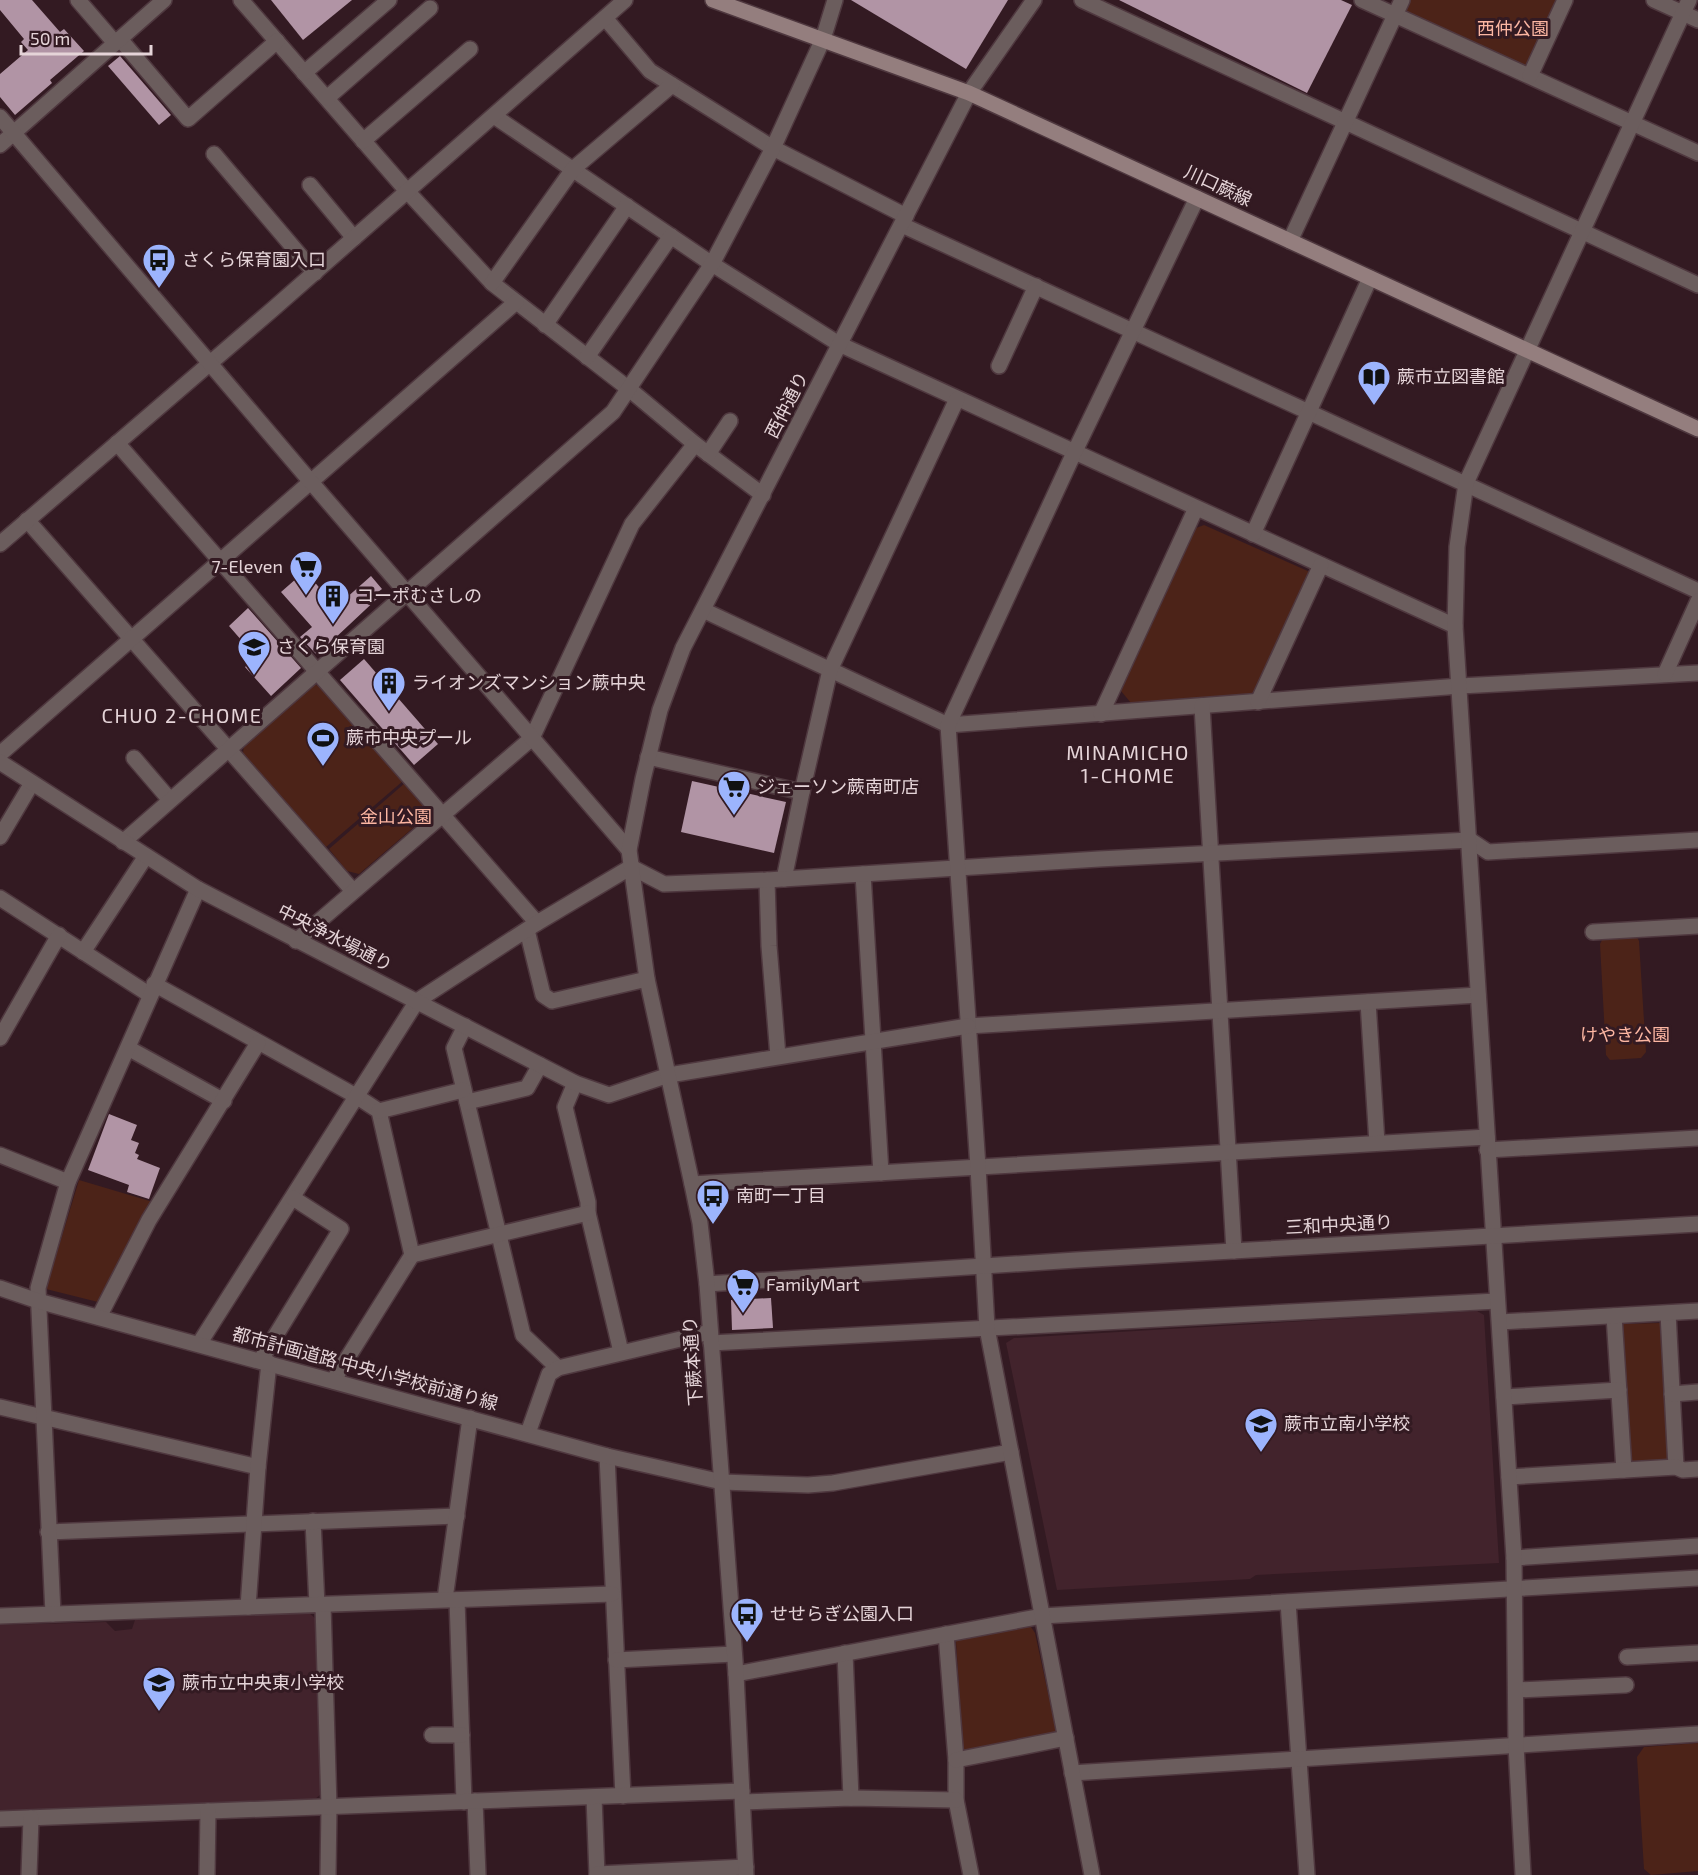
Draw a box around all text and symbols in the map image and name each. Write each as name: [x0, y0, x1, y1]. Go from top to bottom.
park label: 西仲公園: [1477, 17, 1549, 39]
scale bar: [21, 18, 152, 56]
text: 50 m: [30, 27, 70, 49]
street label: 川口蕨線: [1181, 160, 1256, 210]
bus stop icon: さくら保育園入口: [141, 242, 177, 289]
place label: さくら保育園入口: [182, 248, 326, 270]
library icon: 蕨市立図書館: [1356, 359, 1392, 406]
place label: 蕨市立図書館: [1397, 365, 1505, 387]
street label: 西仲通り: [760, 367, 812, 442]
supermarket icon: 7-Eleven: [288, 549, 324, 596]
place label: 7-Eleven: [211, 555, 283, 577]
building icon: コーポむさしの: [315, 578, 351, 625]
place label: コーポむさしの: [356, 584, 482, 606]
school or university icon: さくら保育園: [236, 629, 272, 676]
place label: さくら保育園: [277, 635, 385, 657]
building icon: ライオンズマンション蕨中央: [371, 665, 407, 712]
place label: ライオンズマンション蕨中央: [412, 671, 646, 693]
district label: CHUO 2-CHOME: [102, 703, 262, 727]
sports icon: 蕨市中央プール: [305, 720, 341, 767]
place label: 蕨市中央プール: [346, 726, 472, 748]
district label: MINAMICHO 1-CHOME: [1066, 740, 1190, 787]
supermarket icon: ジェーソン蕨南町店: [716, 769, 752, 816]
place label: ジェーソン蕨南町店: [757, 775, 919, 797]
park label: 金山公園: [360, 805, 432, 827]
street label: 中央浄水場通り: [274, 899, 397, 976]
park label: けやき公園: [1580, 1023, 1670, 1045]
bus stop icon: 南町一丁目: [695, 1178, 731, 1225]
place label: 南町一丁目: [736, 1184, 826, 1206]
street label: 三和中央通り: [1284, 1210, 1393, 1238]
supermarket icon: FamilyMart: [725, 1267, 761, 1314]
place label: FamilyMart: [766, 1273, 860, 1295]
street label: 下蕨本通り: [678, 1315, 706, 1407]
street label: 都市計画道路 中央小学校前通り線: [230, 1322, 500, 1414]
school or university icon: 蕨市立南小学校: [1243, 1406, 1279, 1453]
place label: 蕨市立南小学校: [1284, 1412, 1410, 1434]
bus stop icon: せせらぎ公園入口: [729, 1596, 765, 1643]
place label: せせらぎ公園入口: [770, 1602, 914, 1624]
school or university icon: 蕨市立中央東小学校: [141, 1665, 177, 1712]
place label: 蕨市立中央東小学校: [182, 1671, 344, 1693]

